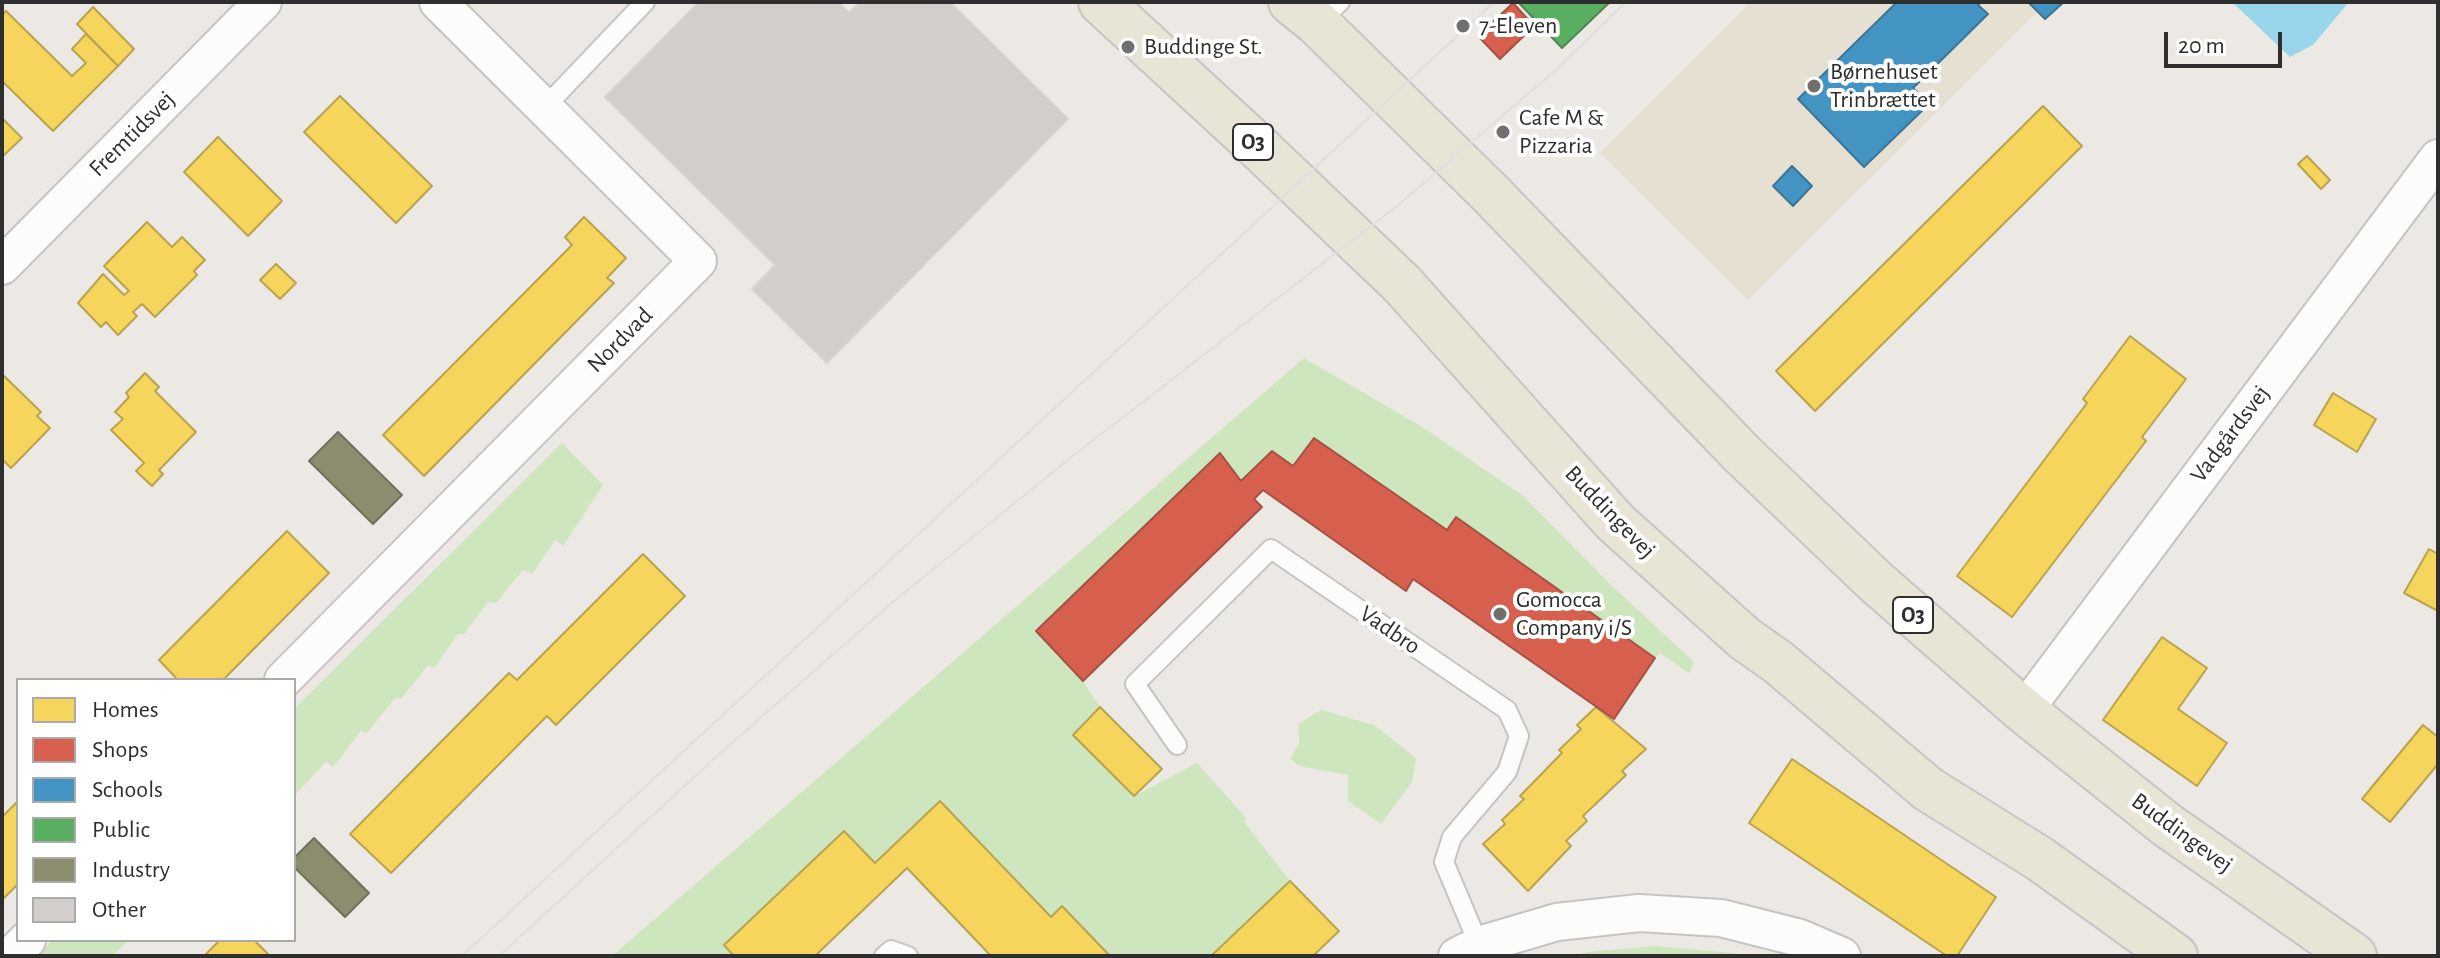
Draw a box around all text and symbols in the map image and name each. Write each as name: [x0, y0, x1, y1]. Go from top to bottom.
place label: 7-Eleven: [1479, 12, 1557, 40]
scale bar: [2168, 16, 2286, 66]
marker: 7-Eleven: [1454, 17, 1472, 35]
place label: Buddinge St.: [1144, 33, 1263, 61]
text: 20 m: [2178, 34, 2225, 58]
marker: Buddinge St.: [1119, 38, 1137, 56]
place label: Børnehuset Trinbrættet: [1830, 58, 1938, 114]
marker: Børnehuset Trinbrættet: [1805, 77, 1823, 95]
street label: Fremtidsvej: [83, 85, 181, 183]
place label: Cafe M & Pizzaria: [1519, 104, 1604, 160]
marker: Cafe M & Pizzaria: [1494, 123, 1512, 141]
road number: O3: [1233, 124, 1273, 160]
street label: Nordvad: [581, 301, 659, 379]
street label: Vadgårdsvej: [2184, 380, 2276, 488]
street label: Buddingevej: [1559, 460, 1661, 564]
place label: Gomocca Company i/S: [1516, 586, 1632, 642]
road number: O3: [1893, 597, 1933, 633]
street label: Vadbro: [1354, 599, 1426, 661]
marker: Gomocca Company i/S: [1491, 605, 1509, 623]
legend: [16, 678, 296, 942]
text: Homes: [92, 698, 159, 722]
text: Shops: [92, 738, 148, 762]
text: Schools: [92, 778, 163, 802]
street label: Buddingevej: [2126, 787, 2238, 879]
text: Public: [92, 818, 150, 842]
text: Industry: [92, 858, 170, 882]
text: Other: [92, 898, 146, 922]

